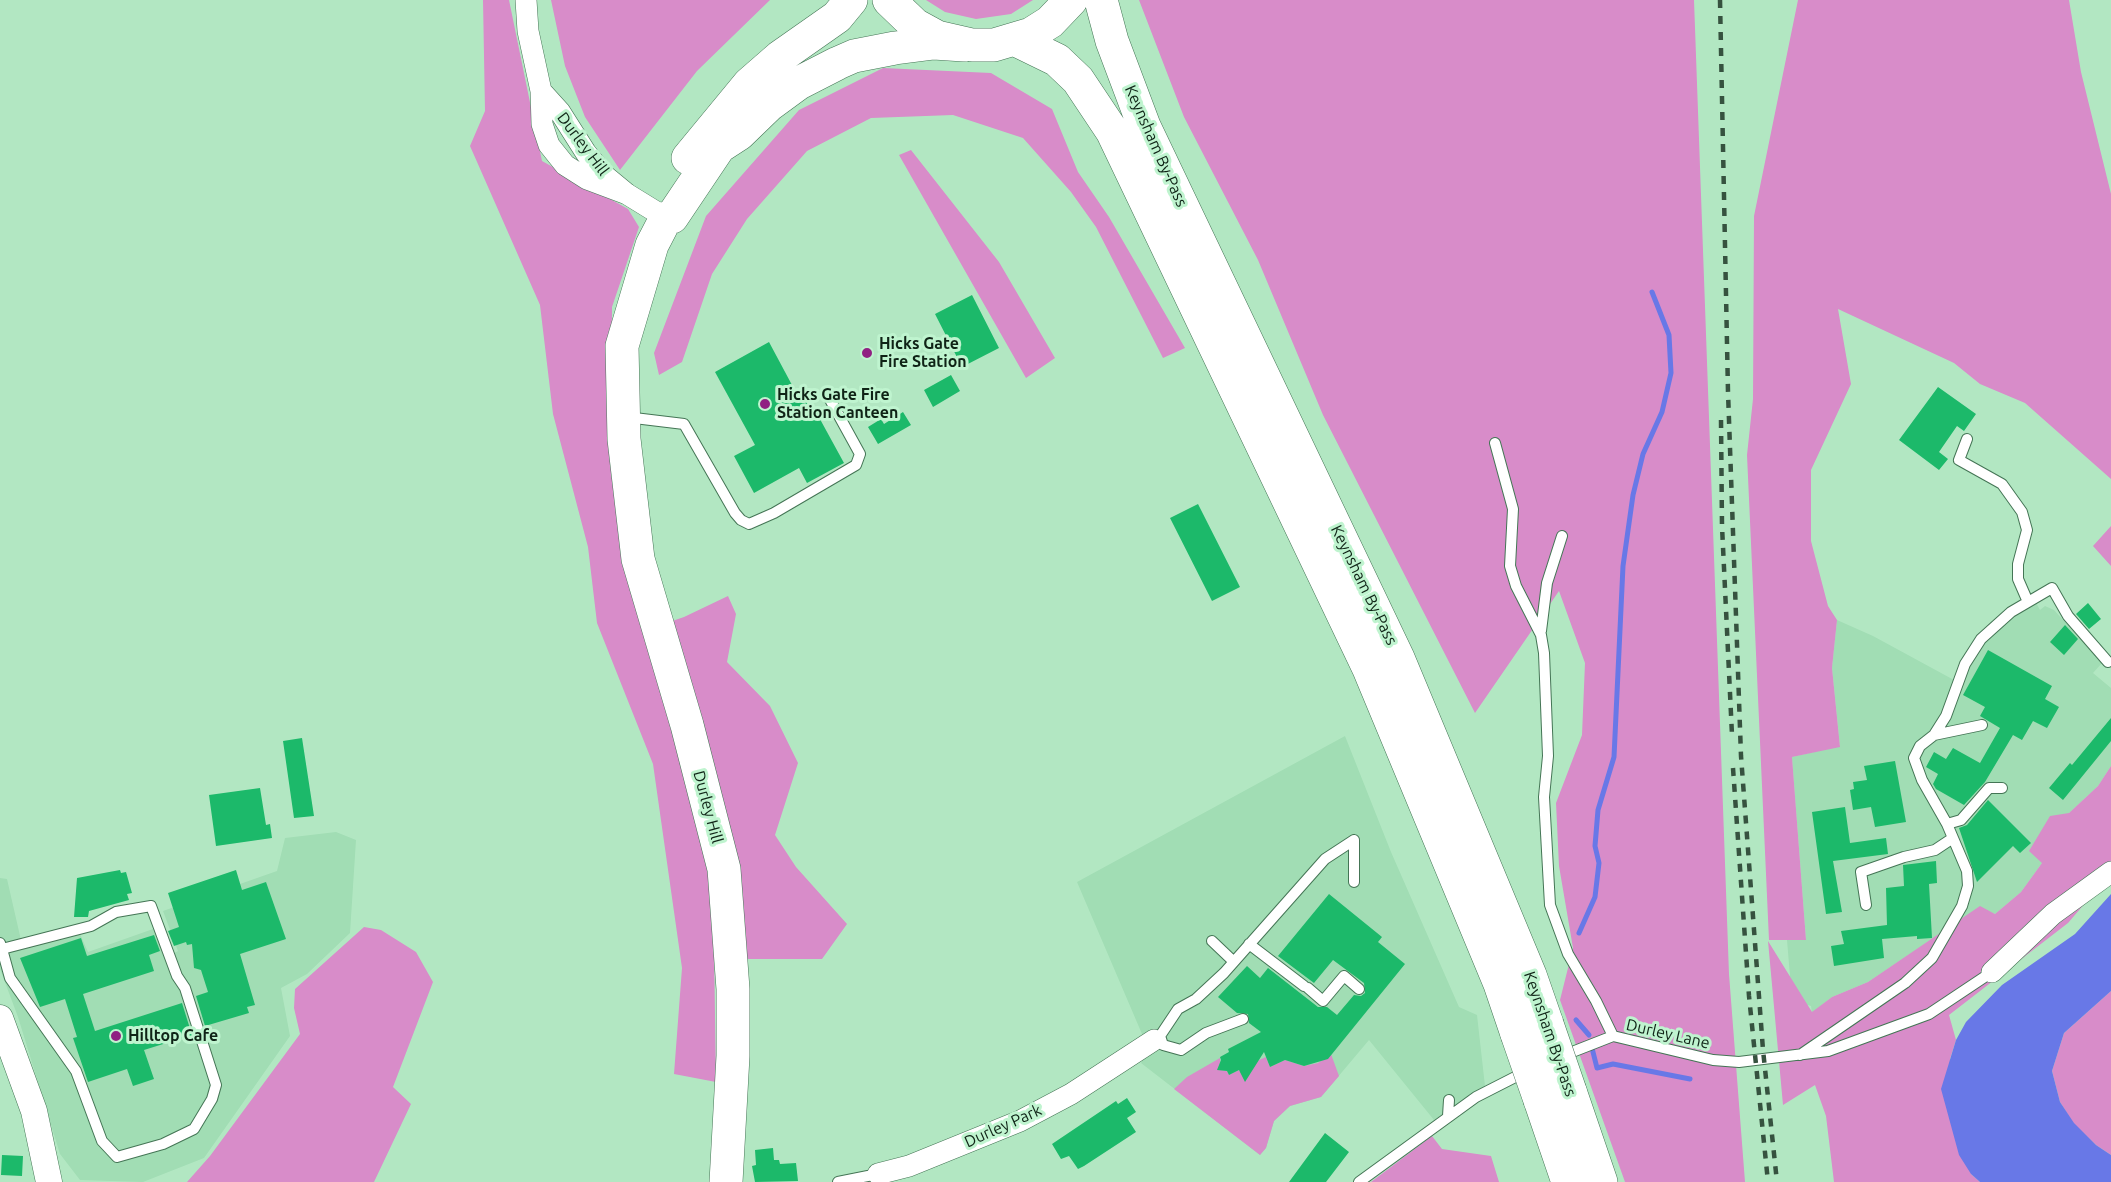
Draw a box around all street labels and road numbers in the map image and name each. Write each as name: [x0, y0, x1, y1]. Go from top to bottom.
street label: Keynsham By-Pass: [1121, 82, 1191, 210]
street label: Durley Hill: [553, 109, 613, 179]
street label: Keynsham By-Pass: [1327, 522, 1401, 648]
street label: Durley Hill: [689, 769, 727, 845]
street label: Keynsham By-Pass: [1520, 969, 1580, 1099]
street label: Durley Lane: [1624, 1015, 1712, 1053]
street label: Durley Park: [961, 1100, 1045, 1152]

